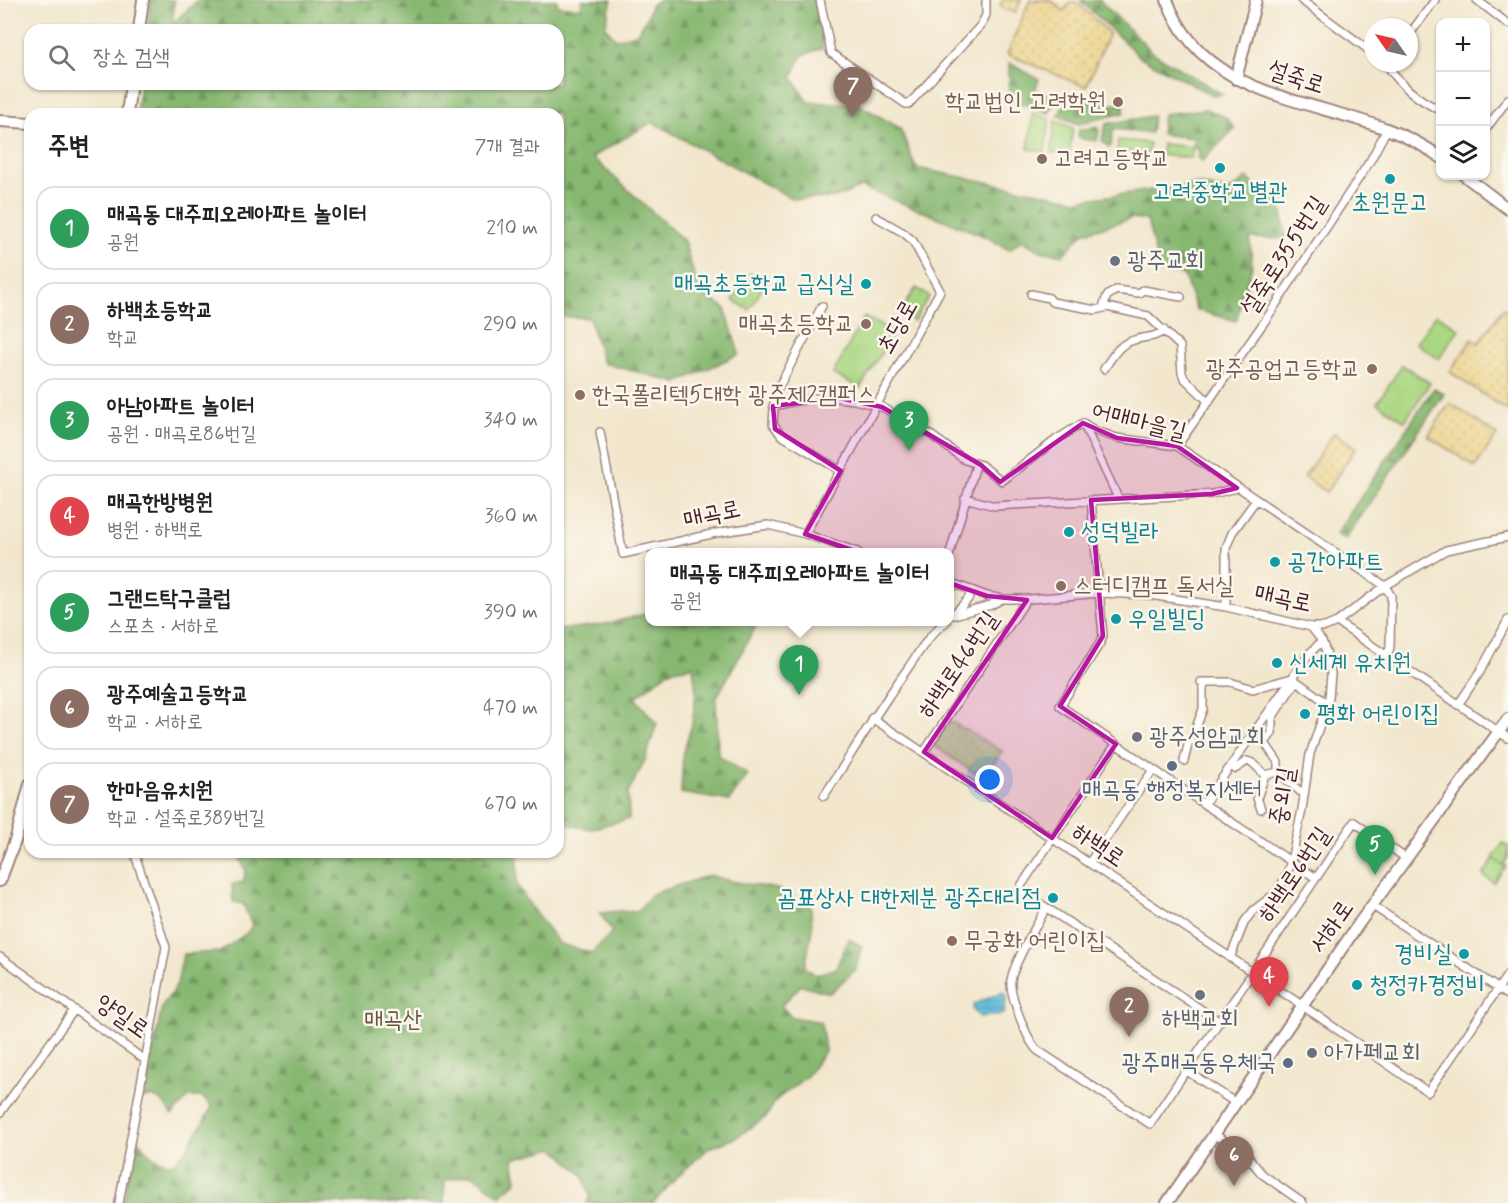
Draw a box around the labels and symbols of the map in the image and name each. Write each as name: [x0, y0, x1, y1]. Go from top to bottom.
north arrow: [1364, 18, 1418, 72]
street label: 설죽로: [1264, 54, 1328, 102]
pin: 7: [834, 68, 872, 117]
place label: 학교법인 고려학원: [945, 87, 1106, 118]
marker: 학교법인 고려학원: [1111, 95, 1125, 109]
place label: 고려고등학교: [1054, 144, 1170, 175]
marker: 고려고등학교: [1035, 152, 1049, 166]
marker: 고려중학교별관: [1213, 161, 1227, 175]
marker: 초원문고: [1383, 172, 1397, 186]
place label: 고려중학교별관: [1152, 177, 1288, 208]
place label: 초원문고: [1351, 188, 1429, 219]
street label: 설죽로355번길: [1234, 190, 1334, 322]
place label: 광주교회: [1127, 246, 1204, 277]
marker: 광주교회: [1108, 254, 1122, 268]
place label: 매곡초등학교 급식실: [674, 269, 854, 300]
marker: 매곡초등학교 급식실: [859, 277, 873, 291]
street label: 초당로: [870, 294, 926, 360]
place label: 매곡초등학교: [738, 309, 854, 340]
marker: 매곡초등학교: [859, 317, 873, 331]
place label: 광주공업고등학교: [1206, 354, 1360, 385]
marker: 광주공업고등학교: [1365, 362, 1379, 376]
place label: 한국폴리텍5대학 광주제2캠퍼스: [592, 380, 876, 411]
marker: 한국폴리텍5대학 광주제2캠퍼스: [573, 388, 587, 402]
street label: 어매마을길: [1088, 395, 1190, 449]
pin: 3: [890, 402, 928, 451]
street label: 매곡로: [680, 494, 744, 536]
place label: 성덕빌라: [1081, 517, 1158, 548]
marker: 성덕빌라: [1062, 525, 1076, 539]
place label: 공간아파트: [1287, 547, 1384, 578]
marker: 공간아파트: [1268, 555, 1282, 569]
place label: 스터디캠프 독서실: [1073, 571, 1234, 602]
street label: 매곡로: [1251, 578, 1315, 620]
marker: 스터디캠프 독서실: [1054, 579, 1068, 593]
place label: 우일빌딩: [1128, 604, 1205, 635]
street label: 하백로46번길: [912, 605, 1006, 725]
marker: 우일빌딩: [1109, 612, 1123, 626]
pin: 1: [780, 646, 818, 695]
place label: 신세계 유치원: [1289, 648, 1411, 679]
marker: 신세계 유치원: [1270, 656, 1284, 670]
place label: 평화 어린이집: [1317, 699, 1439, 730]
marker: 평화 어린이집: [1298, 707, 1312, 721]
place label: 광주성암교회: [1149, 722, 1265, 753]
marker: 광주성암교회: [1130, 730, 1144, 744]
marker: 매곡동 행정복지센터: [1165, 759, 1179, 773]
your location: [975, 765, 1004, 794]
street label: 중외길: [1263, 765, 1303, 827]
place label: 매곡동 행정복지센터: [1082, 775, 1262, 806]
street label: 하백로: [1065, 817, 1131, 875]
street label: 하백로6번길: [1252, 821, 1338, 929]
pin: 5: [1356, 826, 1394, 875]
place label: 곰표상사 대한제분 광주대리점: [777, 883, 1041, 914]
marker: 곰표상사 대한제분 광주대리점: [1046, 891, 1060, 905]
street label: 서하로: [1303, 894, 1361, 960]
place label: 무궁화 어린이집: [964, 926, 1106, 957]
marker: 무궁화 어린이집: [945, 934, 959, 948]
place label: 경비실: [1394, 939, 1452, 970]
marker: 경비실: [1457, 947, 1471, 961]
pin: 4: [1250, 958, 1288, 1007]
place label: 청정카경정비: [1369, 970, 1485, 1001]
marker: 청정카경정비: [1350, 978, 1364, 992]
street label: 양일로: [89, 988, 155, 1046]
pin: 2: [1110, 988, 1148, 1037]
marker: 하백교회: [1193, 988, 1207, 1002]
place label: 하백교회: [1161, 1004, 1239, 1035]
park label: 매곡산: [364, 1005, 422, 1036]
place label: 아가페교회: [1324, 1038, 1421, 1069]
marker: 아가페교회: [1305, 1046, 1319, 1060]
place label: 광주매곡동우체국: [1122, 1048, 1276, 1079]
marker: 광주매곡동우체국: [1281, 1056, 1295, 1070]
pin: 6: [1214, 1136, 1254, 1186]

